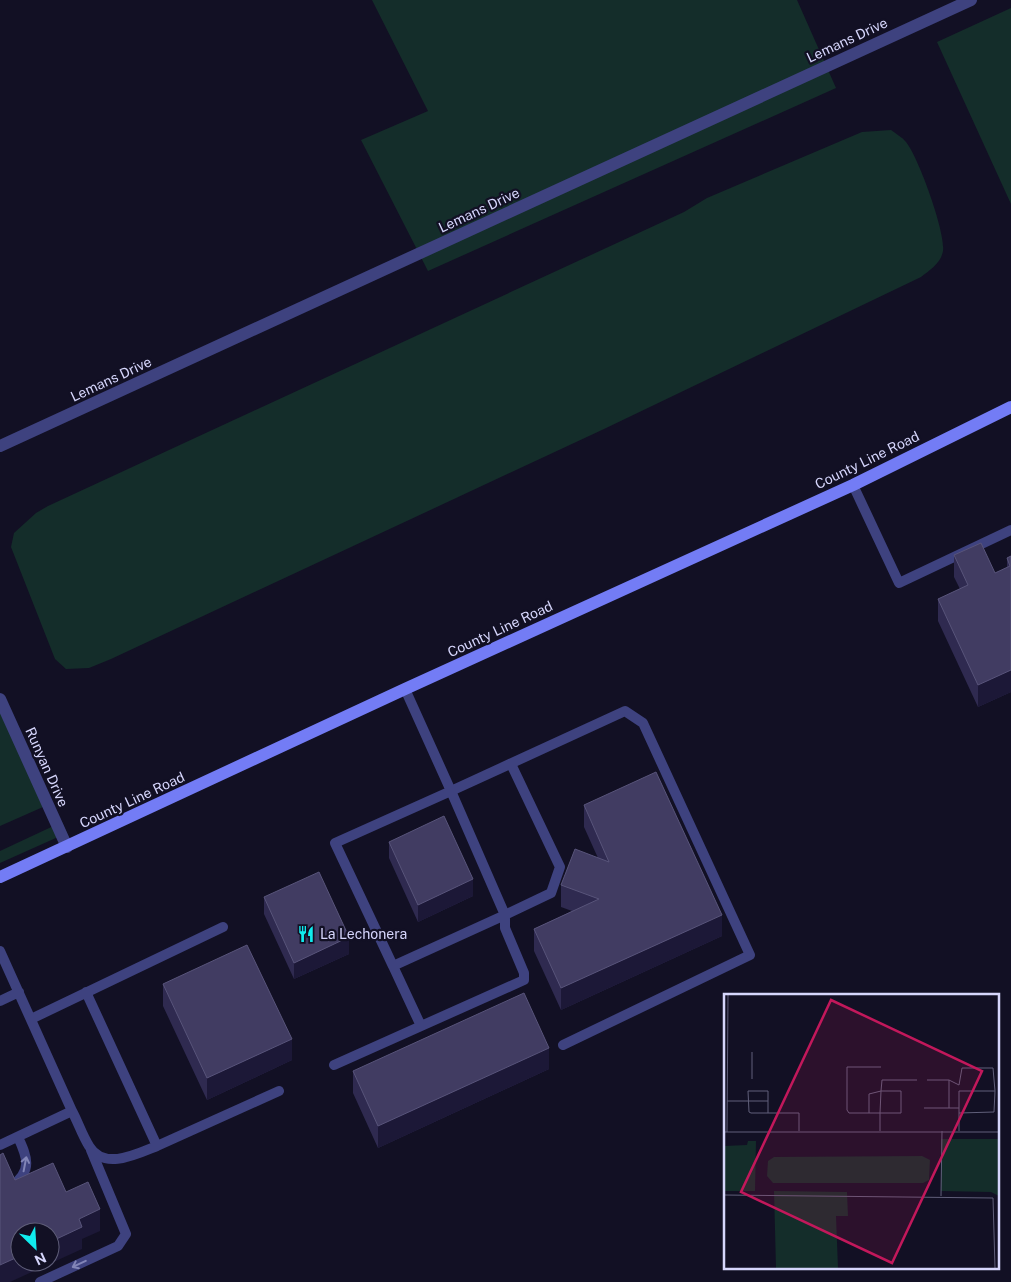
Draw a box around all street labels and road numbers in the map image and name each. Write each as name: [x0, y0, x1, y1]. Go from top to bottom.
street label: Lemans Drive: [804, 14, 890, 66]
street label: Lemans Drive: [436, 184, 522, 236]
street label: Lemans Drive: [68, 353, 154, 405]
street label: County Line Road: [812, 428, 922, 492]
street label: County Line Road: [445, 598, 555, 660]
street label: Runyan Drive: [22, 725, 72, 809]
street label: County Line Road: [77, 769, 187, 831]

